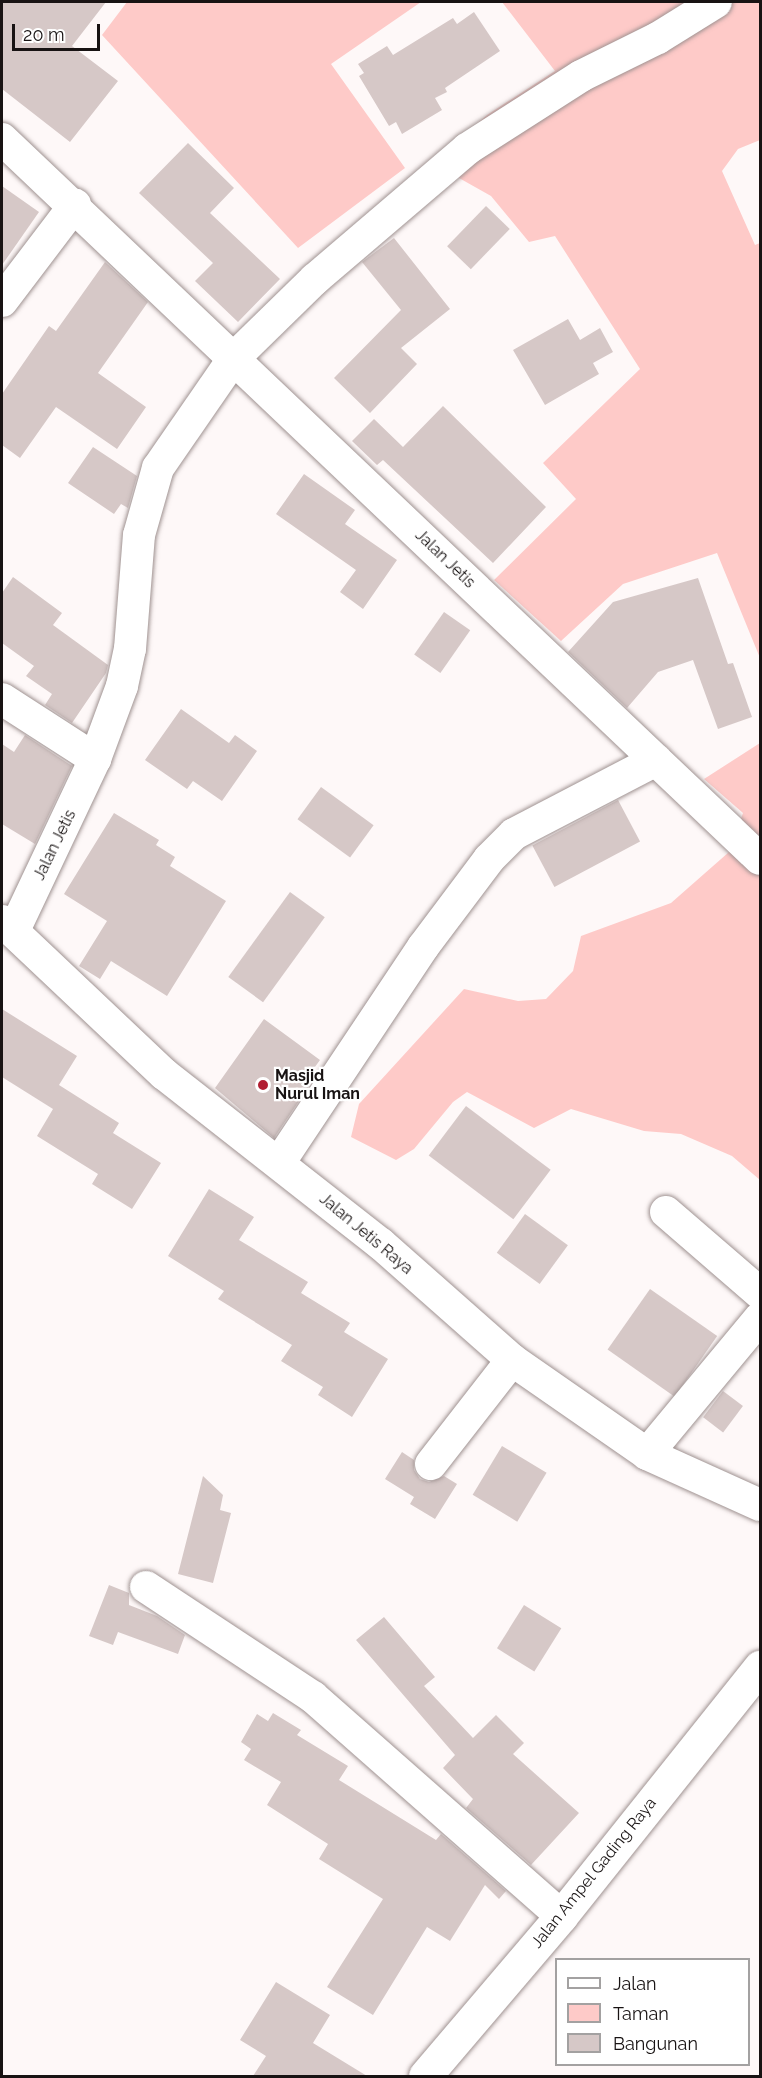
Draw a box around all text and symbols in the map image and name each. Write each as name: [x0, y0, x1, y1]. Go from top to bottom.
scale bar: [15, 12, 104, 50]
text: 20 m: [23, 24, 65, 45]
street label: Jalan Jetis: [411, 526, 479, 592]
street label: Jalan Jetis: [30, 807, 80, 883]
place label: Masjid Nurul Iman: [275, 1066, 360, 1104]
marker: Masjid Nurul Iman: [256, 1078, 270, 1092]
street label: Jalan Jetis Raya: [315, 1189, 417, 1279]
street label: Jalan Ampel Gading Raya: [527, 1794, 661, 1952]
legend: [555, 1958, 750, 2066]
text: Jalan: [613, 1973, 657, 1994]
text: Taman: [613, 2003, 669, 2024]
text: Bangunan: [613, 2033, 698, 2054]

